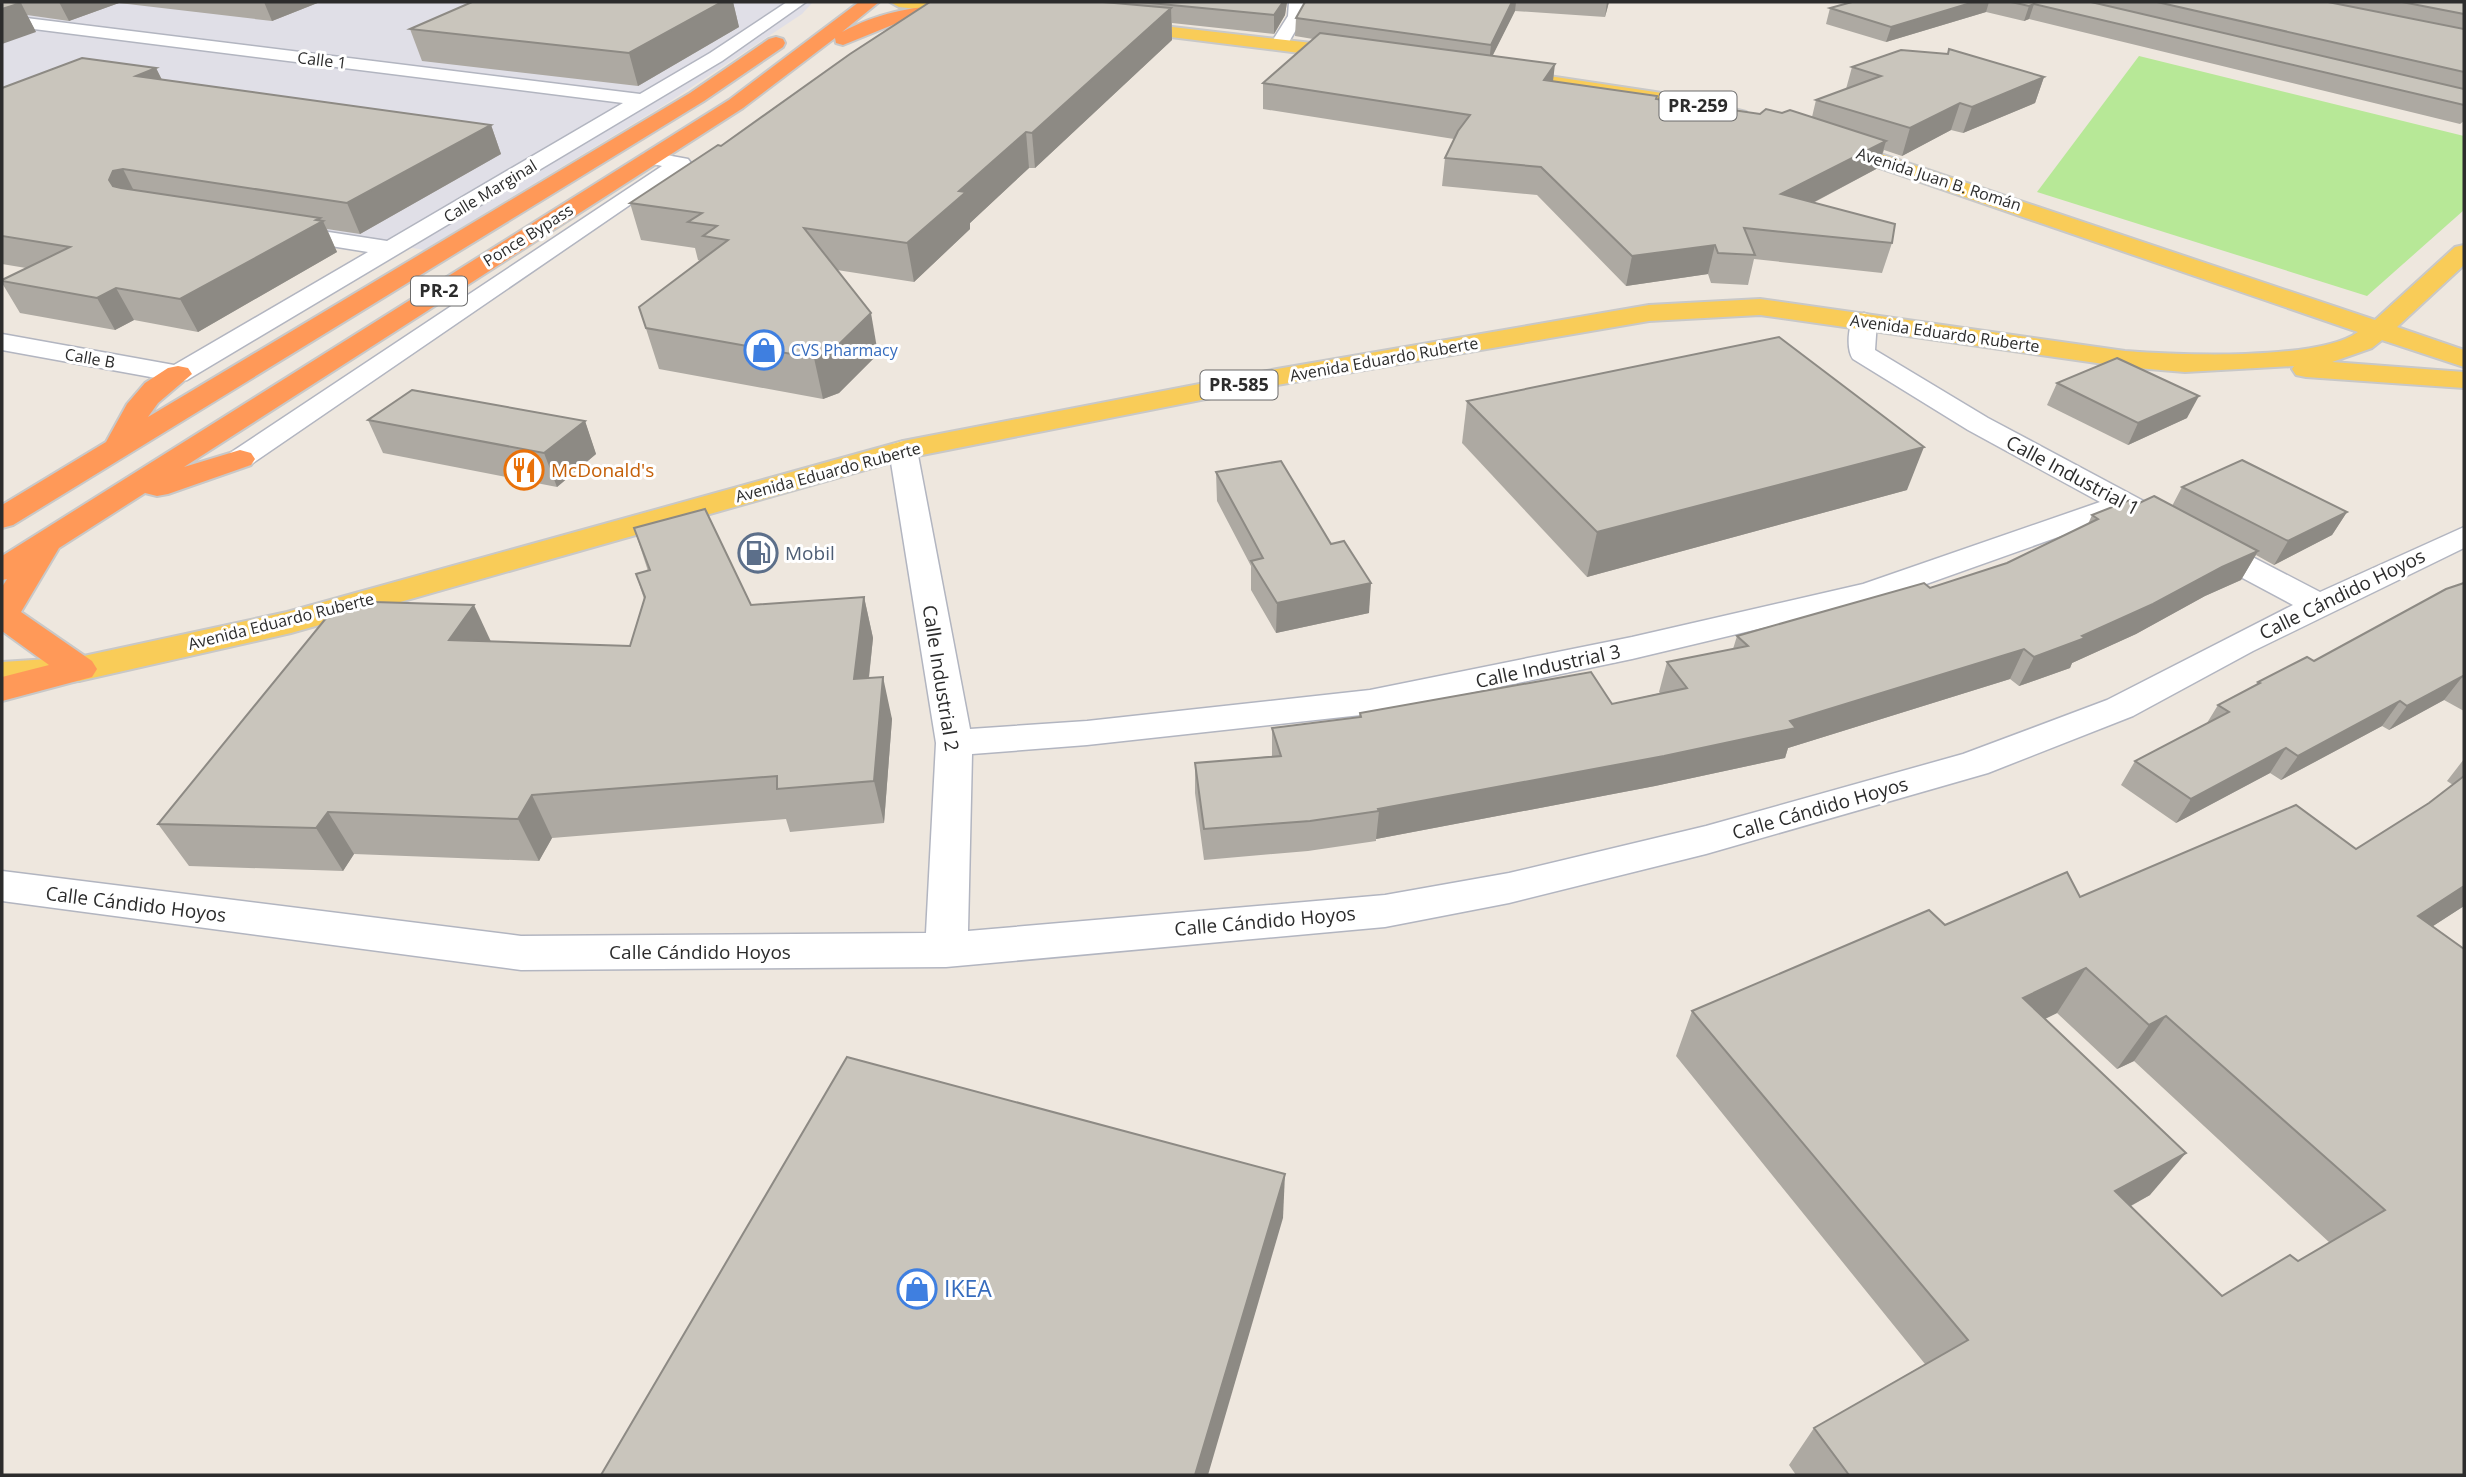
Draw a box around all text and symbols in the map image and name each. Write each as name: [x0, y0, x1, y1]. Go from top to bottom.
street label: Calle 1: [296, 46, 348, 74]
road number: PR-259: [1660, 92, 1736, 120]
street label: Avenida Juan B. Román: [1854, 142, 2024, 216]
street label: Calle Marginal: [439, 154, 541, 228]
street label: Ponce Bypass: [479, 199, 577, 271]
road number: PR-2: [411, 276, 467, 306]
street label: Avenida Eduardo Ruberte: [1849, 309, 2041, 357]
shop icon: CVS Pharmacy: [743, 329, 785, 371]
street label: Avenida Eduardo Ruberte: [1288, 332, 1480, 386]
place label: CVS Pharmacy: [791, 339, 899, 361]
street label: Calle B: [63, 343, 117, 373]
road number: PR-585: [1200, 370, 1278, 400]
street label: Calle Industrial 1: [2002, 429, 2144, 521]
street label: Avenida Eduardo Ruberte: [733, 437, 923, 507]
restaurant icon: McDonald's: [503, 449, 545, 491]
place label: McDonald's: [551, 457, 654, 483]
fuel station icon: Mobil: [737, 532, 779, 574]
place label: Mobil: [785, 540, 835, 566]
street label: Calle Cándido Hoyos: [2255, 542, 2429, 646]
street label: Avenida Eduardo Ruberte: [186, 587, 376, 655]
street label: Calle Industrial 2: [917, 603, 965, 753]
street label: Calle Industrial 3: [1473, 638, 1623, 694]
street label: Calle Cándido Hoyos: [1729, 770, 1911, 846]
street label: Calle Cándido Hoyos: [44, 880, 228, 928]
street label: Calle Cándido Hoyos: [1173, 900, 1357, 942]
street label: Calle Cándido Hoyos: [609, 939, 791, 965]
shop icon: IKEA: [896, 1268, 938, 1310]
place label: IKEA: [944, 1272, 992, 1304]

